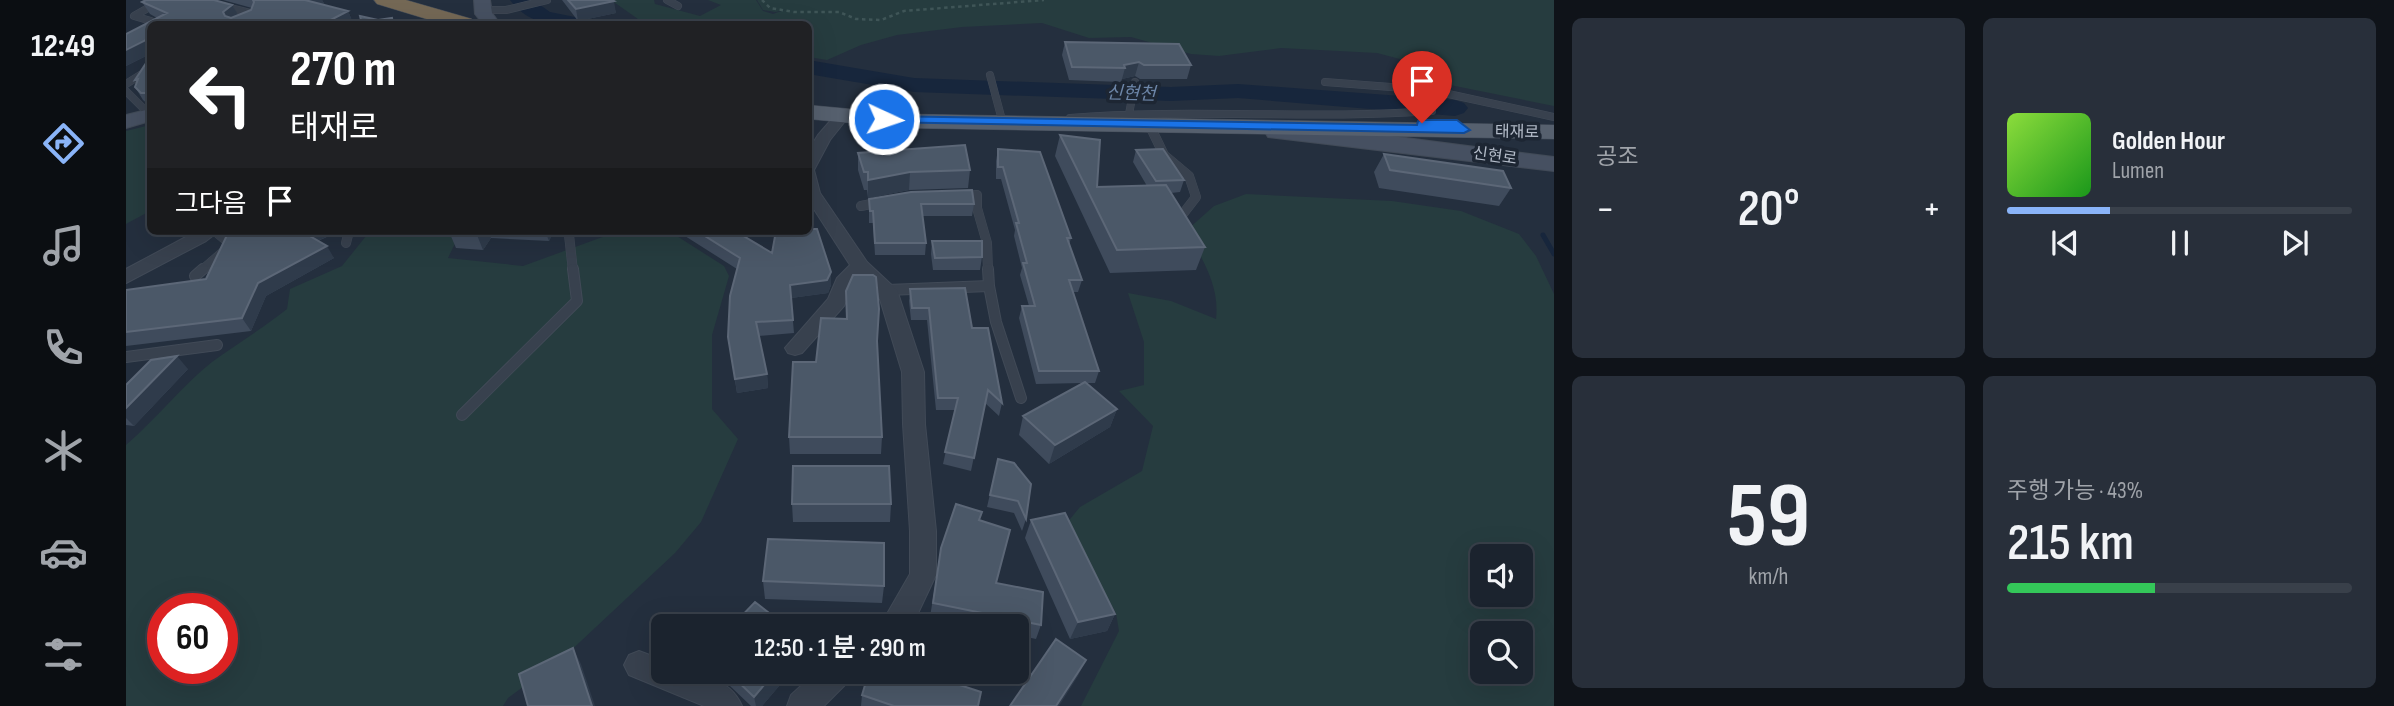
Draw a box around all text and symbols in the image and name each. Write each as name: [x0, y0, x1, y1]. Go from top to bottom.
text: 12:49: [31, 27, 95, 66]
text: 270 m: [290, 41, 396, 100]
icon: left: [175, 49, 266, 140]
pin: [1392, 51, 1452, 123]
icon: arrive: [1403, 62, 1441, 100]
position arrow: [847, 82, 921, 156]
water label: 신현천: [1106, 82, 1159, 105]
text: 태재로: [290, 109, 378, 148]
icon: directions: [39, 119, 88, 168]
street label: 태재로: [1495, 123, 1539, 142]
text: Golden Hour: [2112, 126, 2225, 157]
text: 공조: [1596, 143, 1638, 171]
street label: 신현로: [1472, 144, 1518, 169]
text: Lumen: [2112, 157, 2164, 185]
text: 20°: [1737, 178, 1800, 241]
icon: arrive: [261, 182, 299, 220]
text: −: [1596, 187, 1615, 232]
text: +: [1922, 187, 1941, 232]
text: 그다음: [175, 189, 247, 220]
icon: music: [39, 221, 88, 270]
icon: previous: [2046, 224, 2084, 262]
icon: pause: [2161, 224, 2199, 262]
icon: next: [2276, 224, 2314, 262]
icon: phone: [39, 323, 88, 372]
icon: climate: [39, 426, 88, 475]
text: 59: [1727, 463, 1810, 572]
text: 주행 가능 · 43%: [2007, 477, 2143, 505]
text: 215 km: [2007, 512, 2134, 575]
icon: car: [39, 528, 88, 577]
map controls: [1470, 544, 1533, 684]
button: sound: [1470, 544, 1533, 607]
text: km/h: [1749, 563, 1788, 591]
speed limit sign: 60: [147, 593, 238, 684]
button: search: [1470, 621, 1533, 684]
icon: filters: [39, 630, 88, 679]
text: 12:50 · 1 분 · 290 m: [754, 633, 926, 664]

